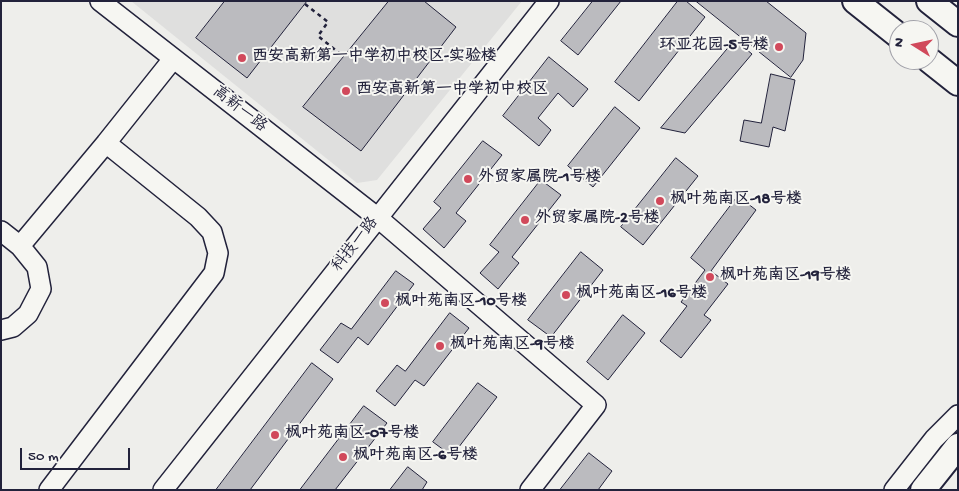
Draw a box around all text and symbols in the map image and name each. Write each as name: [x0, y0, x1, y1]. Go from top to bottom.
north arrow: [889, 20, 939, 70]
place label: 环亚花园-5号楼: [660, 37, 769, 57]
text: N: [891, 37, 909, 48]
marker: 环亚花园-5号楼: [773, 41, 785, 53]
place label: 西安高新第一中学初中校区-实验楼: [252, 48, 497, 68]
marker: 西安高新第一中学初中校区-实验楼: [236, 52, 248, 64]
place label: 西安高新第一中学初中校区: [356, 81, 548, 101]
street label: 高新一路: [208, 83, 270, 137]
marker: 西安高新第一中学初中校区: [340, 85, 352, 97]
place label: 外贸家属院-1号楼: [478, 169, 601, 189]
marker: 外贸家属院-1号楼: [462, 173, 474, 185]
place label: 枫叶苑南区-18号楼: [670, 191, 802, 211]
marker: 枫叶苑南区-18号楼: [654, 195, 666, 207]
place label: 外贸家属院-2号楼: [535, 210, 660, 230]
street label: 科技一路: [329, 214, 383, 276]
marker: 外贸家属院-2号楼: [519, 214, 531, 226]
place label: 枫叶苑南区-19号楼: [720, 267, 851, 287]
marker: 枫叶苑南区-19号楼: [704, 271, 716, 283]
place label: 枫叶苑南区-16号楼: [576, 285, 708, 305]
marker: 枫叶苑南区-16号楼: [560, 289, 572, 301]
place label: 枫叶苑南区-10号楼: [395, 293, 528, 313]
marker: 枫叶苑南区-10号楼: [379, 297, 391, 309]
place label: 枫叶苑南区-9号楼: [450, 336, 575, 356]
marker: 枫叶苑南区-9号楼: [434, 340, 446, 352]
place label: 枫叶苑南区-07号楼: [285, 425, 419, 445]
marker: 枫叶苑南区-07号楼: [269, 429, 281, 441]
scale bar: [22, 438, 132, 470]
place label: 枫叶苑南区-6号楼: [353, 447, 478, 467]
text: 50 m: [28, 448, 59, 466]
marker: 枫叶苑南区-6号楼: [337, 451, 349, 463]

